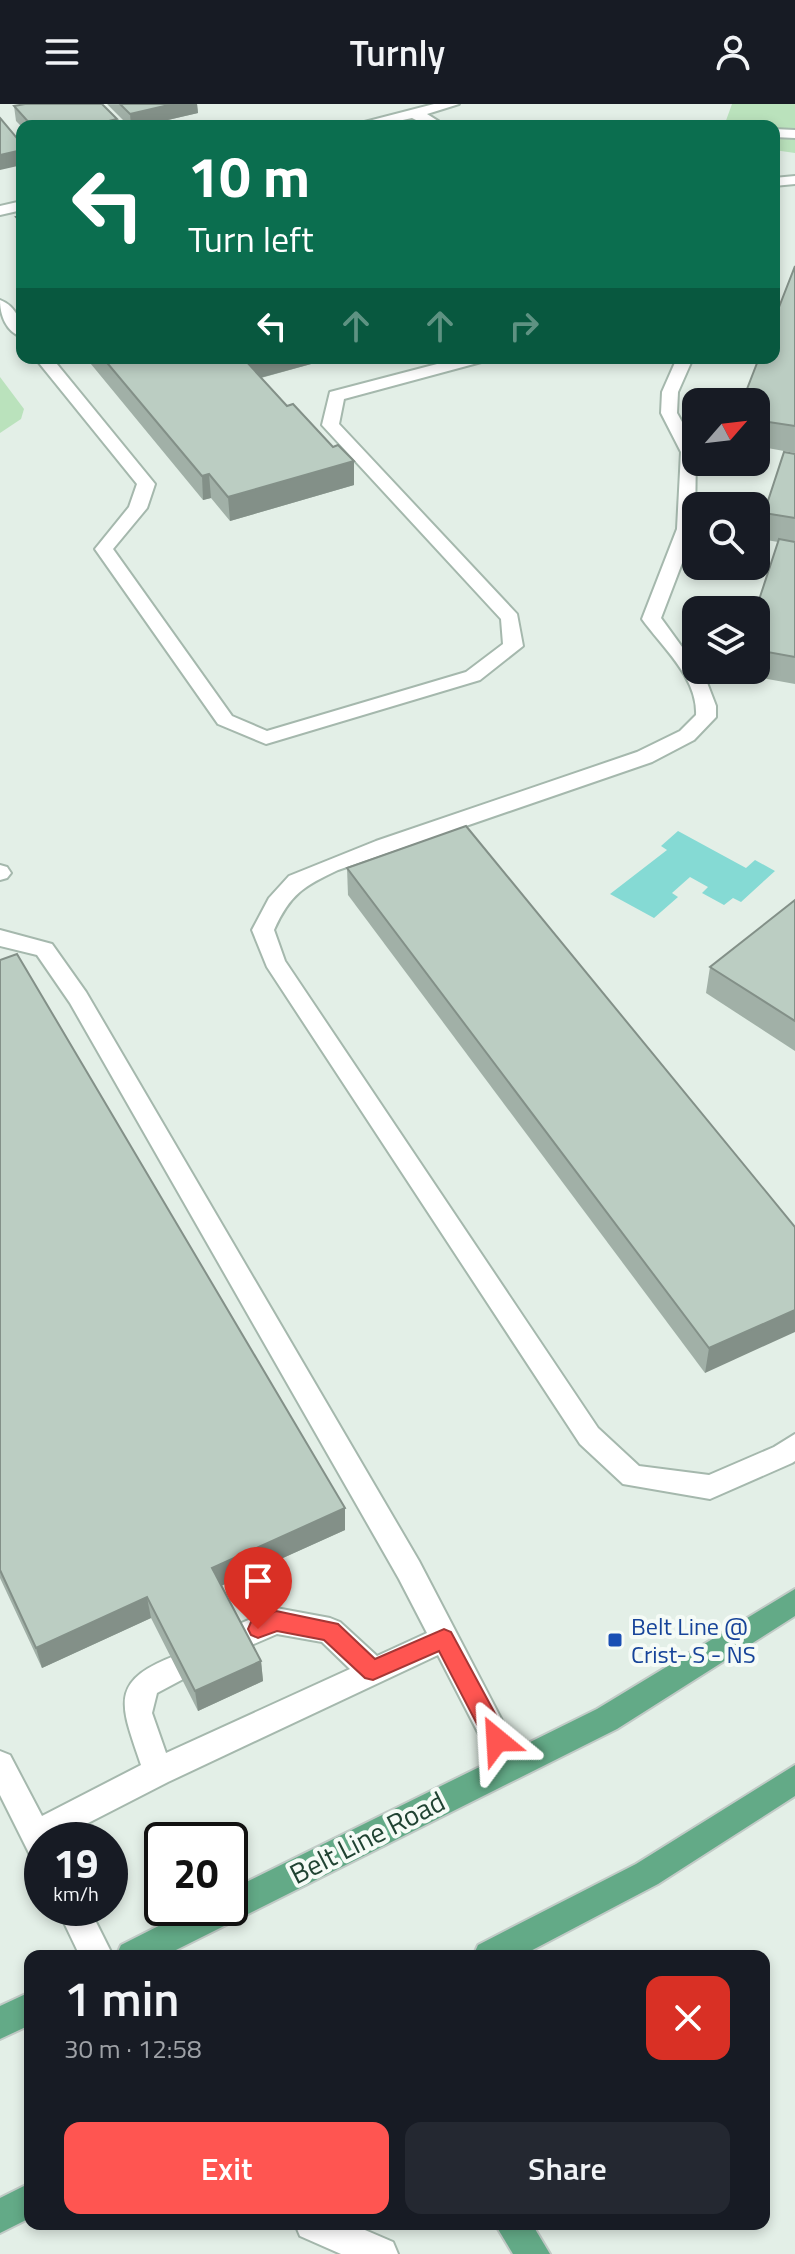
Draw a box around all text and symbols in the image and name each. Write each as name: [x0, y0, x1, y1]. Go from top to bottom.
text: Turnly: [350, 25, 445, 80]
icon: menu: [40, 30, 84, 74]
icon: person: [711, 30, 755, 74]
text: 10 m: [188, 134, 310, 219]
icon: left: [56, 152, 160, 256]
text: Turn left: [188, 211, 314, 266]
icon: left: [250, 304, 294, 348]
icon: ahead: [334, 304, 378, 348]
icon: ahead: [418, 304, 462, 348]
icon: right: [502, 304, 546, 348]
north arrow: [682, 388, 770, 476]
map controls: [682, 388, 770, 684]
button: search: [682, 492, 770, 580]
button: layers: [682, 596, 770, 684]
pin: [224, 1547, 292, 1629]
icon: arrive: [236, 1559, 280, 1603]
place label: Belt Line @ Crist- S - NS: [631, 1608, 756, 1672]
marker: Belt Line @ Crist- S - NS: [606, 1631, 624, 1649]
position arrow: [455, 1698, 539, 1782]
street label: Belt Line Road: [282, 1779, 452, 1895]
speed limit sign: 20: [144, 1822, 248, 1926]
text: 19: [54, 1833, 98, 1894]
text: km/h: [53, 1878, 99, 1909]
text: 1 min: [64, 1962, 179, 2035]
button: close: [646, 1976, 730, 2060]
text: 30 m · 12:58: [64, 2029, 202, 2068]
button: Exit: [64, 2122, 389, 2214]
button: Share: [405, 2122, 730, 2214]

